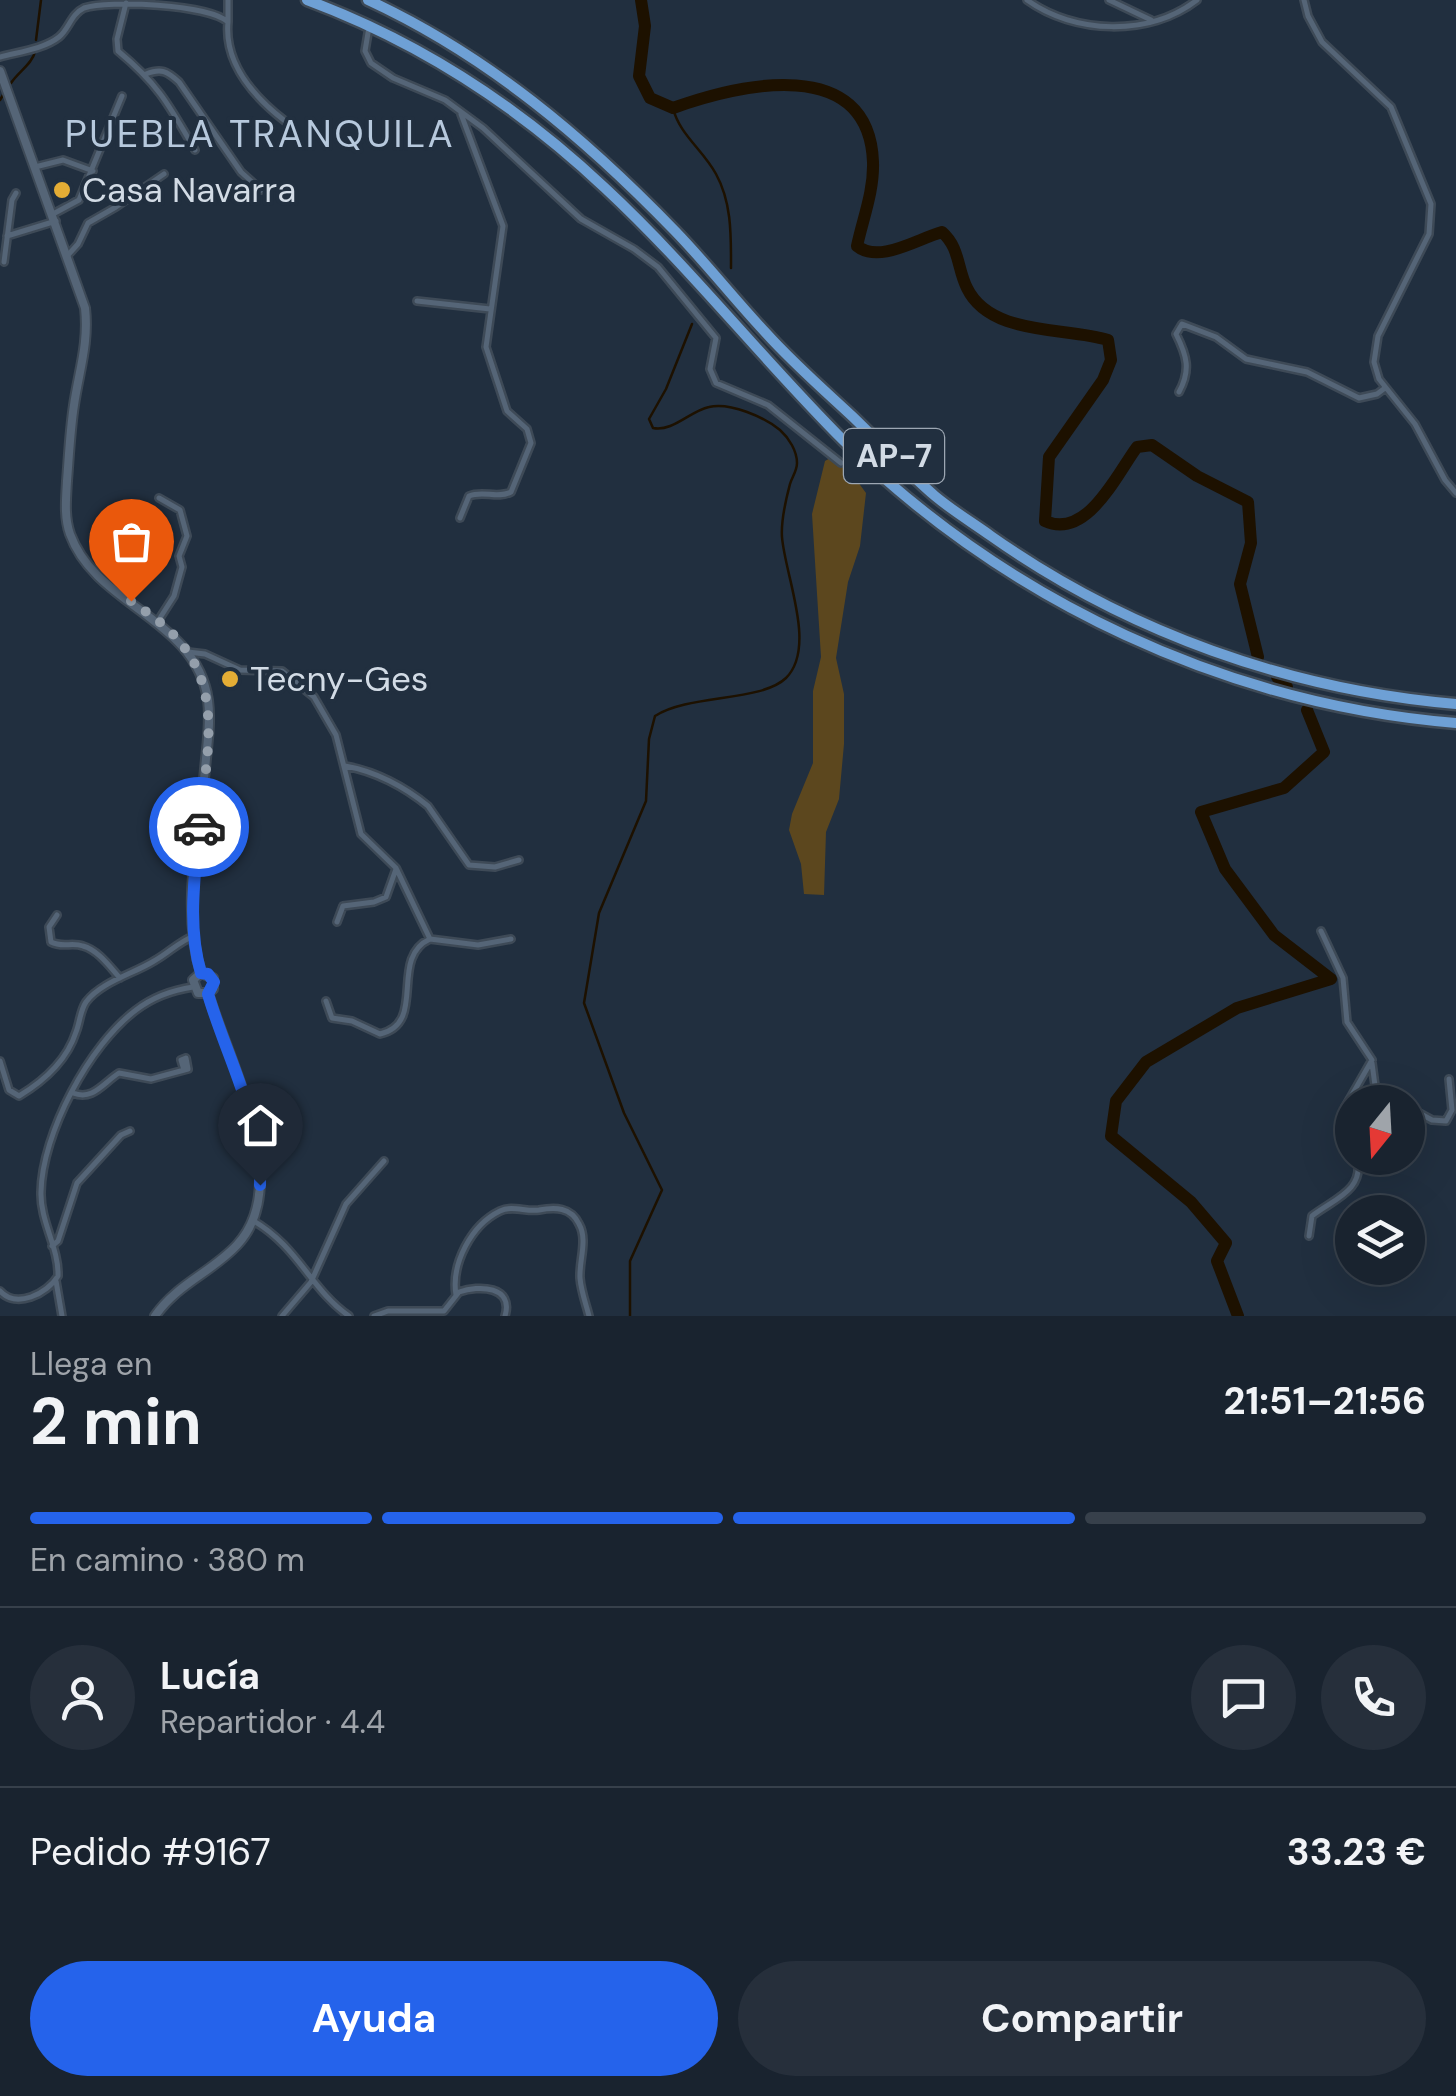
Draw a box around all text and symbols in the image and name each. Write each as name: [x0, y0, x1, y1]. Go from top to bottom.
district label: PUEBLA TRANQUILA: [65, 109, 455, 159]
place label: Casa Navarra: [82, 167, 296, 213]
marker: Casa Navarra: [51, 179, 73, 201]
road number: AP-7: [844, 429, 944, 483]
pin: [89, 499, 174, 602]
icon: bag: [104, 514, 159, 569]
place label: Tecny-Ges: [250, 656, 428, 702]
marker: Tecny-Ges: [219, 668, 241, 690]
courier: [149, 777, 249, 877]
icon: car: [172, 800, 227, 855]
pin: [218, 1083, 303, 1186]
north arrow: [1335, 1085, 1425, 1175]
map controls: [1335, 1085, 1425, 1285]
icon: home: [233, 1098, 288, 1153]
button: layers: [1335, 1195, 1425, 1285]
text: Llega en: [30, 1343, 152, 1385]
text: 21:51–21:56: [1224, 1376, 1426, 1426]
text: 2 min: [30, 1380, 202, 1464]
text: En camino · 380 m: [30, 1539, 305, 1581]
button: person: [30, 1645, 135, 1750]
button: chat: [1191, 1645, 1296, 1750]
button: phone: [1321, 1645, 1426, 1750]
text: Lucía: [160, 1651, 260, 1701]
text: Repartidor · 4.4: [160, 1701, 385, 1743]
text: Pedido #9167: [30, 1827, 271, 1877]
text: 33.23 €: [1287, 1827, 1426, 1877]
button: Ayuda: [30, 1961, 718, 2076]
button: Compartir: [738, 1961, 1426, 2076]

